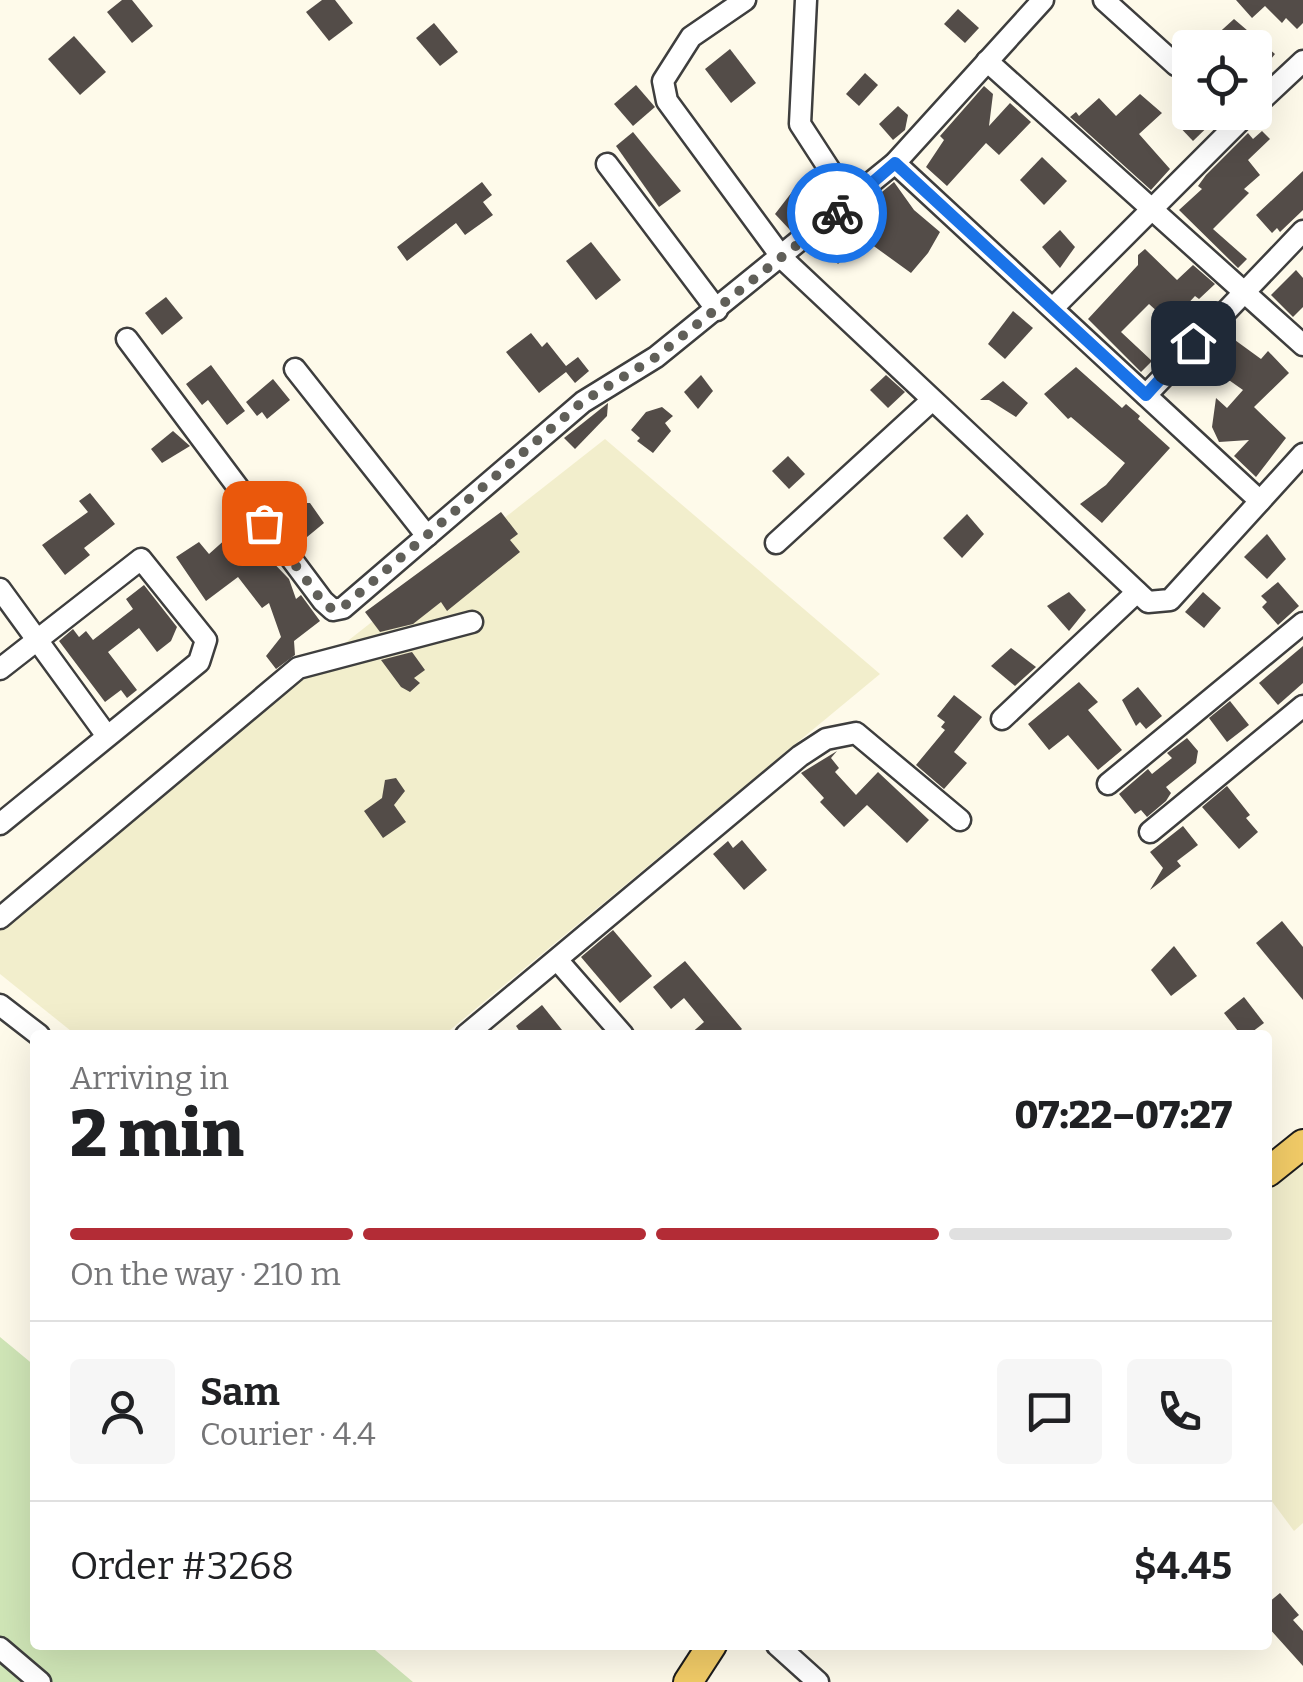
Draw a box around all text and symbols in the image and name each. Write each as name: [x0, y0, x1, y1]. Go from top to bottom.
map controls: [1172, 30, 1272, 130]
button: locate: [1172, 30, 1272, 130]
courier: [787, 163, 887, 263]
icon: bike: [810, 186, 865, 241]
pin: [1151, 301, 1236, 386]
icon: home: [1166, 316, 1221, 371]
pin: [222, 481, 307, 566]
icon: bag: [237, 496, 292, 551]
text: Arriving in: [70, 1059, 229, 1097]
text: 07:22–07:27: [1014, 1092, 1232, 1138]
text: 2 min: [70, 1095, 244, 1173]
text: On the way · 210 m: [70, 1255, 341, 1293]
button: person: [70, 1359, 175, 1464]
button: chat: [997, 1359, 1102, 1464]
button: phone: [1127, 1359, 1232, 1464]
text: Sam: [200, 1369, 280, 1415]
text: Courier · 4.4: [200, 1415, 376, 1453]
text: Order #3268: [70, 1543, 294, 1589]
text: $4.45: [1134, 1543, 1232, 1589]

